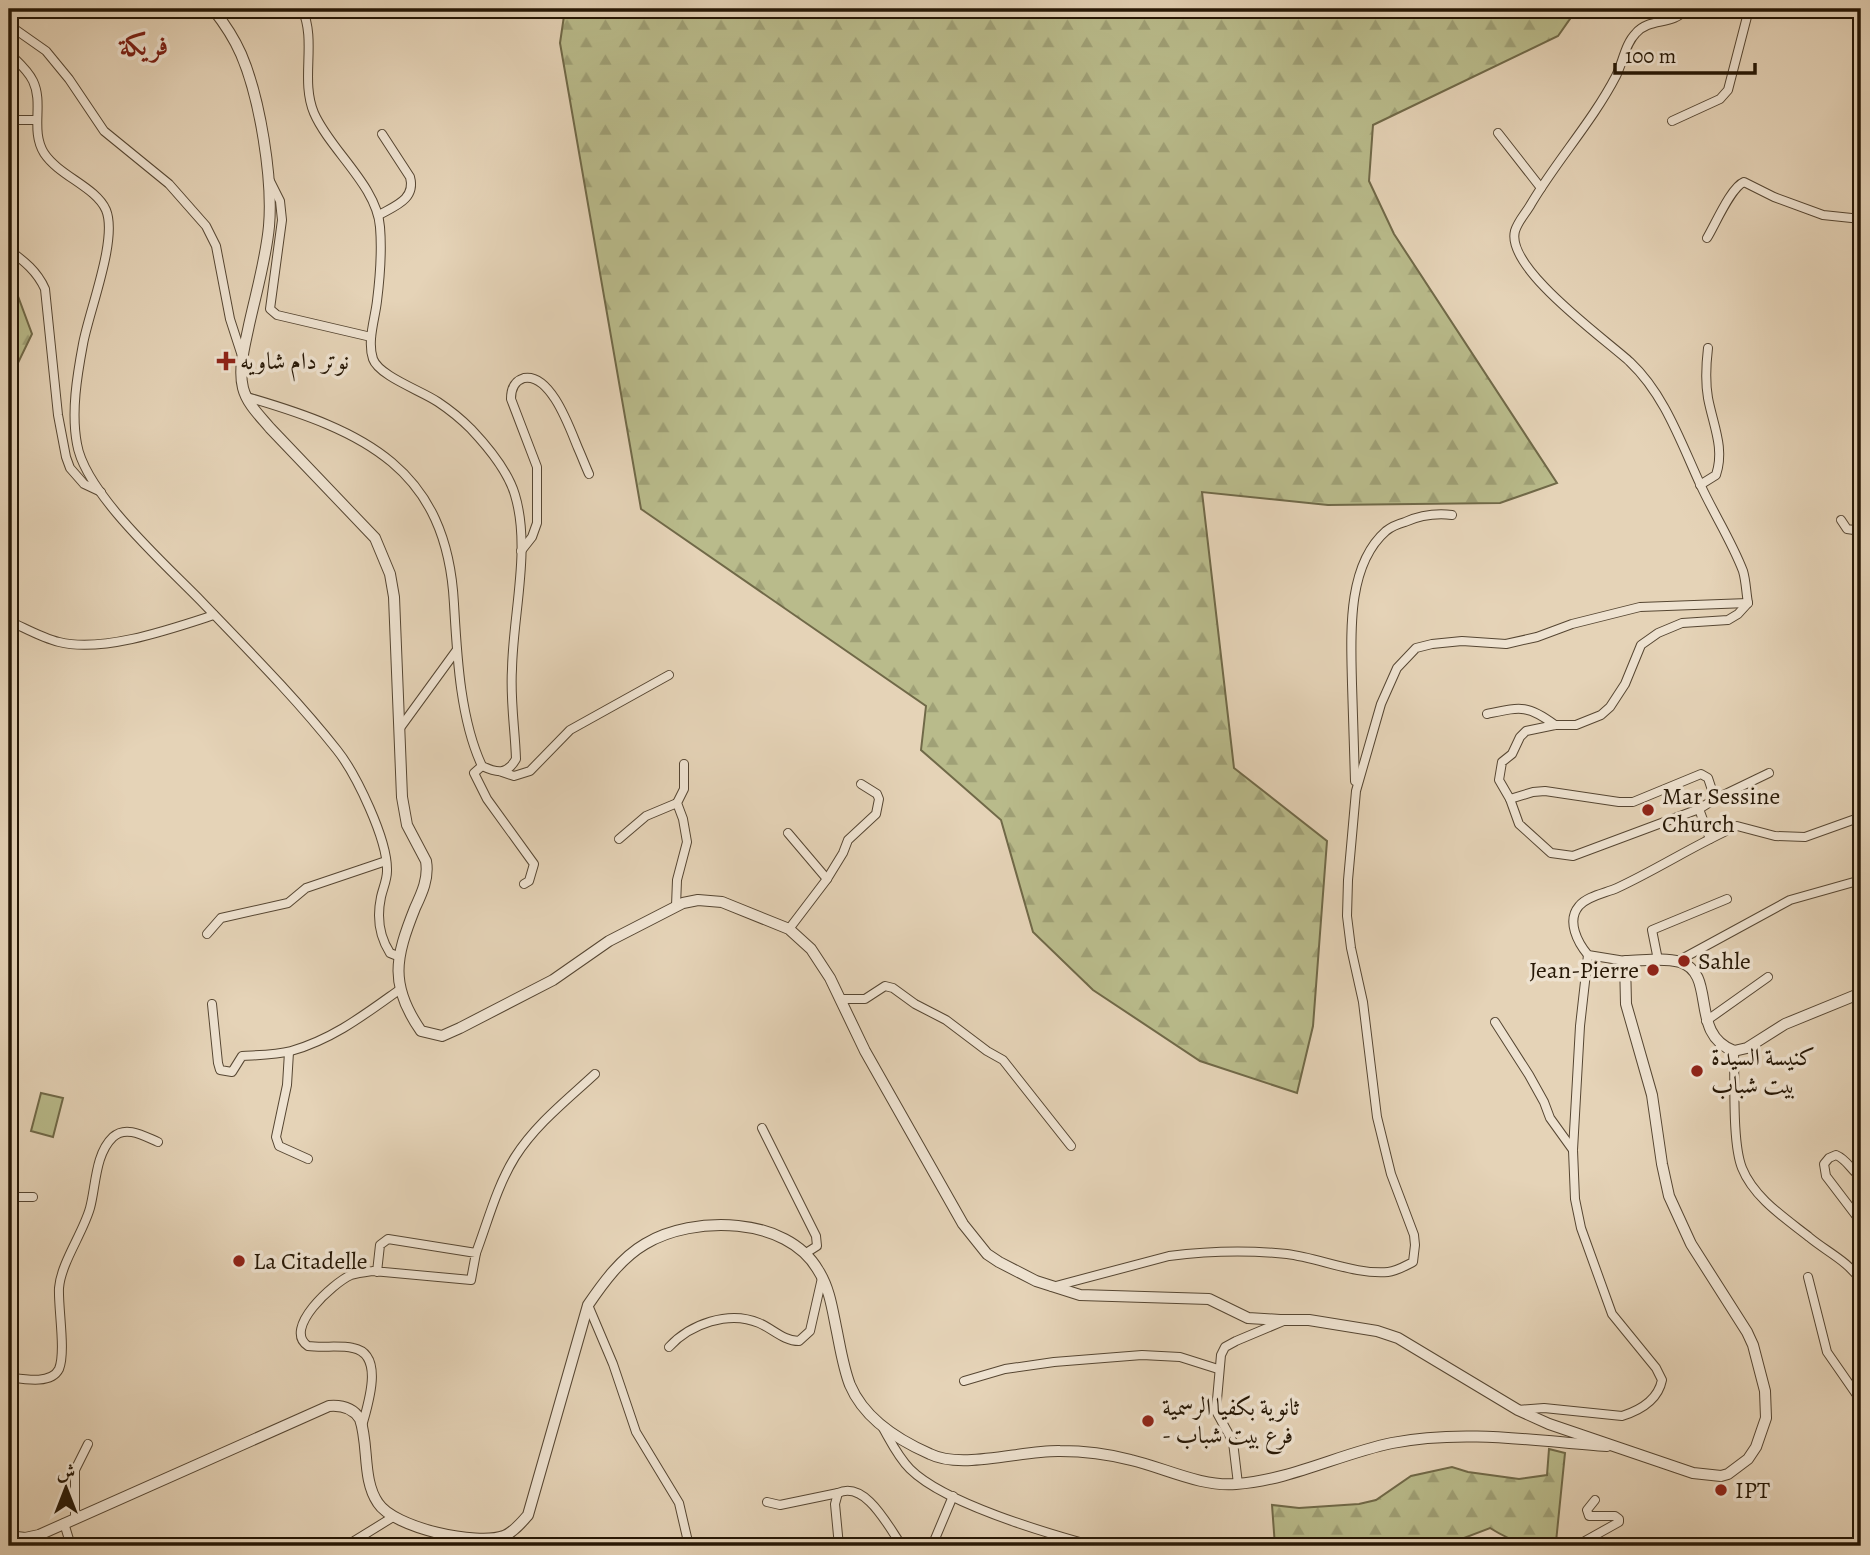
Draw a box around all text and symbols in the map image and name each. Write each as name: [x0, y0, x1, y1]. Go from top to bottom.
district label: فريكة: [118, 27, 168, 65]
scale bar: [1615, 32, 1755, 76]
text: 100 m: [1625, 42, 1676, 70]
place label: نوتر دام شاويه: [240, 345, 349, 382]
marker: نوتر دام شاويه: [218, 353, 234, 369]
place label: Mar Sessine Church: [1662, 780, 1780, 840]
marker: Mar Sessine Church: [1640, 802, 1656, 818]
place label: Sahle: [1698, 945, 1751, 977]
marker: Sahle: [1676, 953, 1692, 969]
place label: Jean-Pierre: [1529, 954, 1639, 986]
marker: Jean-Pierre: [1645, 962, 1661, 978]
place label: كنيسة السيدة بيت شباب: [1711, 1041, 1815, 1101]
marker: كنيسة السيدة بيت شباب: [1689, 1063, 1705, 1079]
place label: La Citadelle: [253, 1245, 368, 1277]
marker: La Citadelle: [231, 1253, 247, 1269]
place label: ثانوية بكفيا الرسمية - فرع بيت شباب: [1162, 1391, 1300, 1455]
marker: ثانوية بكفيا الرسمية - فرع بيت شباب: [1140, 1413, 1156, 1429]
north arrow: [32, 1454, 102, 1524]
text: ش: [57, 1459, 75, 1485]
place label: IPT: [1735, 1474, 1770, 1506]
marker: IPT: [1713, 1482, 1729, 1498]

